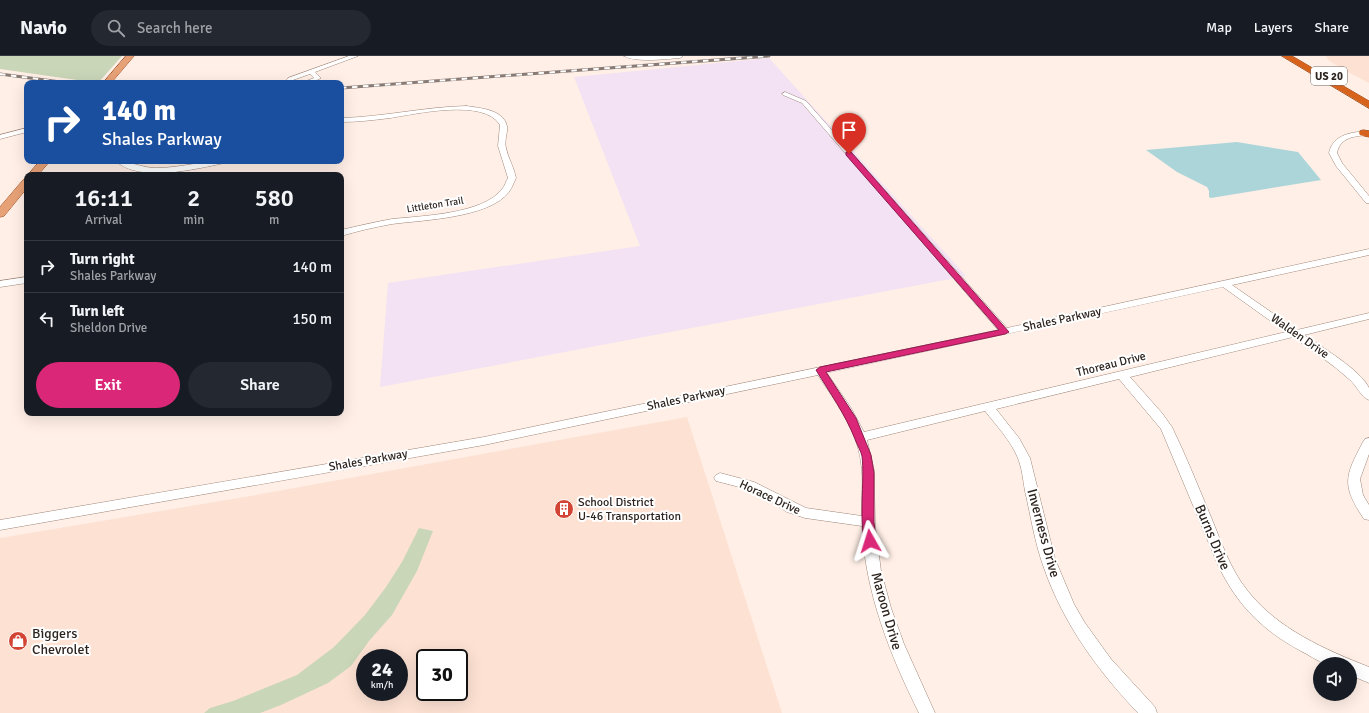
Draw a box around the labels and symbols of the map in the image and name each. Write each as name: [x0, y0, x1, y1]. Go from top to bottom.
road number: US 20: [1311, 67, 1347, 85]
pin: [832, 113, 866, 154]
street label: Littleton Trail: [406, 195, 465, 215]
street label: Shales Parkway: [1022, 304, 1103, 335]
street label: Walden Drive: [1268, 311, 1332, 362]
street label: Thoreau Drive: [1075, 349, 1147, 380]
street label: Shales Parkway: [646, 383, 727, 414]
street label: Shales Parkway: [328, 446, 409, 475]
street label: Horace Drive: [737, 477, 803, 518]
street label: Inverness Drive: [1024, 487, 1064, 579]
place label: School District U-46 Transportation: [578, 495, 681, 524]
building icon: School District U-46 Transportation: [553, 498, 575, 520]
street label: Burns Drive: [1191, 502, 1234, 572]
position arrow: [849, 520, 891, 562]
street label: Maroon Drive: [867, 570, 906, 652]
place label: Biggers Chevrolet: [32, 625, 89, 658]
shop icon: Biggers Chevrolet: [7, 630, 29, 652]
speed limit sign: 30: [416, 649, 468, 701]

